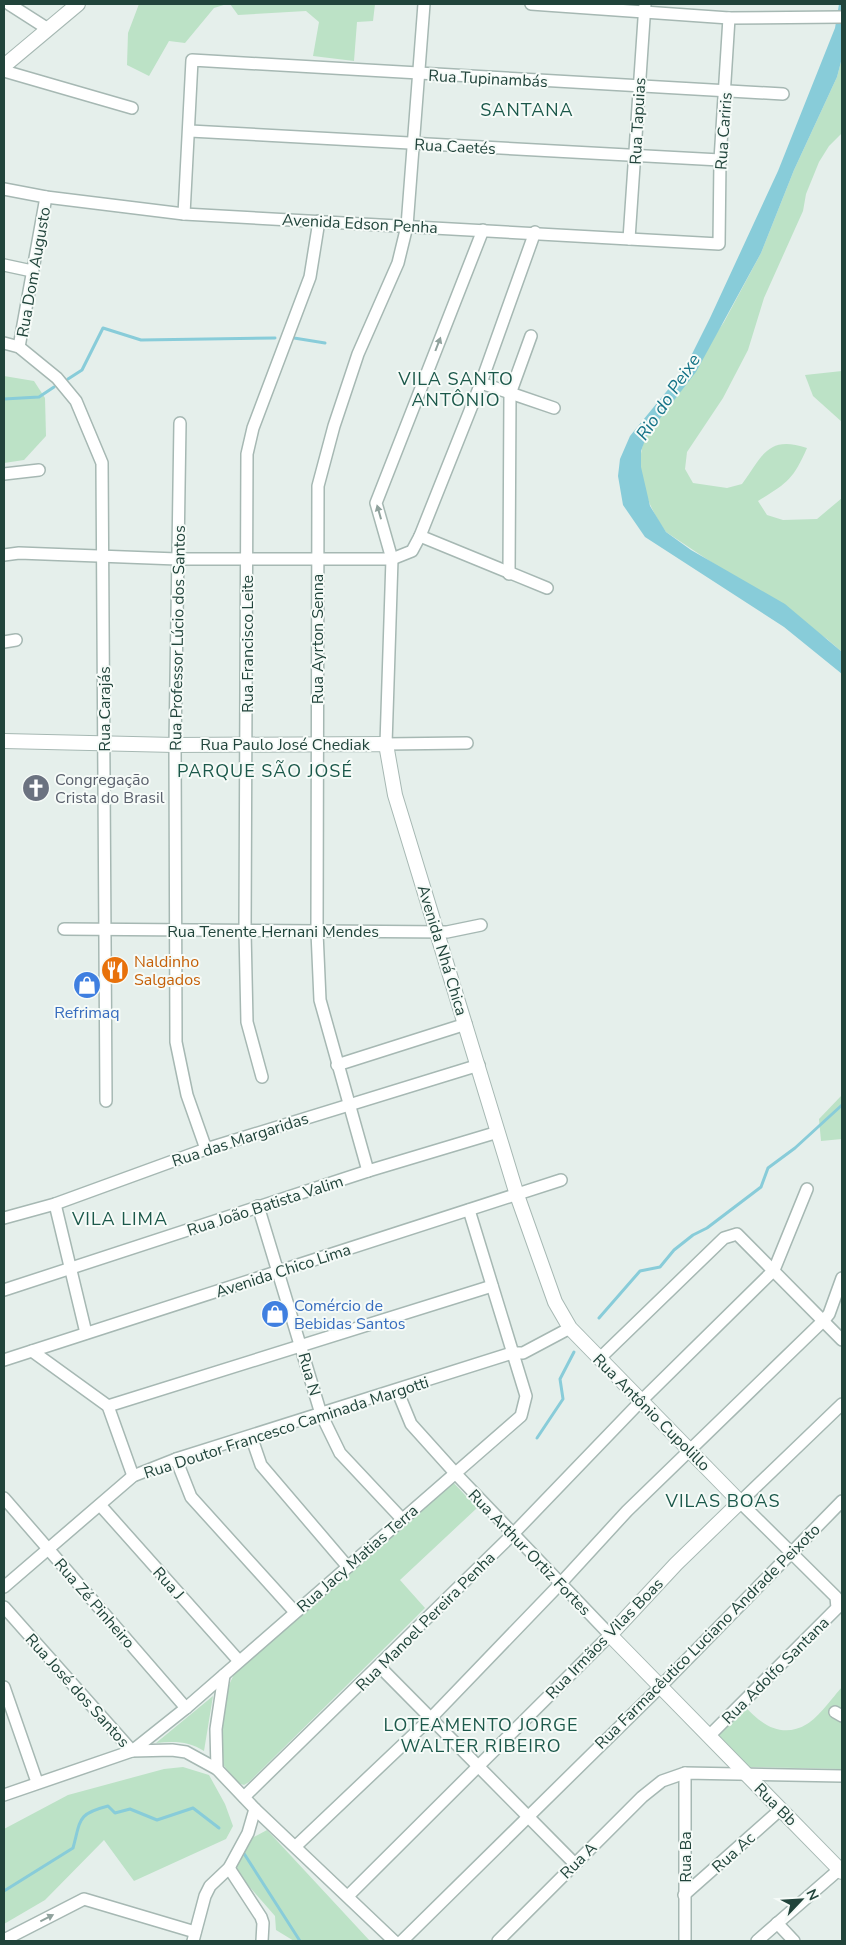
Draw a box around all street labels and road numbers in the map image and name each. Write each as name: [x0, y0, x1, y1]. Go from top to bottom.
street label: Rua Tupinambás: [428, 65, 548, 93]
street label: Rua Tapuias: [625, 77, 651, 165]
street label: Rua Cariris: [710, 91, 738, 171]
street label: Rua Caetés: [414, 134, 496, 160]
street label: Rua Dom Augusto: [12, 205, 56, 339]
street label: Avenida Edson Penha: [282, 209, 438, 239]
street label: Rua Professor Lúcio dos Santos: [165, 525, 191, 751]
street label: Rua Ayrton Senna: [307, 574, 329, 704]
street label: Rua Francisco Leite: [237, 575, 259, 713]
street label: Rua Carajás: [94, 666, 116, 752]
street label: Rua Paulo José Chediak: [200, 734, 371, 756]
street label: Avenida Nhá Chica: [412, 882, 472, 1018]
street label: Rua Tenente Hernani Mendes: [167, 921, 379, 943]
street label: Rua das Margaridas: [169, 1107, 311, 1172]
street label: Rua João Batista Valim: [184, 1170, 346, 1242]
street label: Avenida Chico Lima: [213, 1239, 354, 1303]
street label: Rua Antônio Cupolillo: [588, 1349, 715, 1476]
street label: Rua N: [292, 1350, 326, 1399]
street label: Rua Doutor Francesco Caminada Margotti: [141, 1371, 432, 1485]
street label: Rua Arthur Ortiz Fortes: [463, 1485, 596, 1621]
street label: Rua Jacy Matias Terra: [292, 1500, 423, 1618]
street label: Rua Farmacêutico Luciano Andrade Peixoto: [590, 1519, 825, 1754]
street label: Rua Manoel Pereira Penha: [351, 1547, 500, 1696]
street label: Rua Zé Pinheiro: [49, 1554, 140, 1654]
street label: Rua J: [148, 1562, 189, 1605]
street label: Rua Irmãos Vilas Boas: [541, 1573, 668, 1704]
street label: Rua Adolfo Santana: [717, 1612, 834, 1729]
street label: Rua José dos Santos: [20, 1629, 134, 1752]
street label: Rua Bb: [749, 1778, 802, 1831]
street label: Rua Ac: [707, 1827, 761, 1878]
street label: Rua Ba: [675, 1831, 697, 1883]
street label: Rua A: [555, 1837, 602, 1884]

